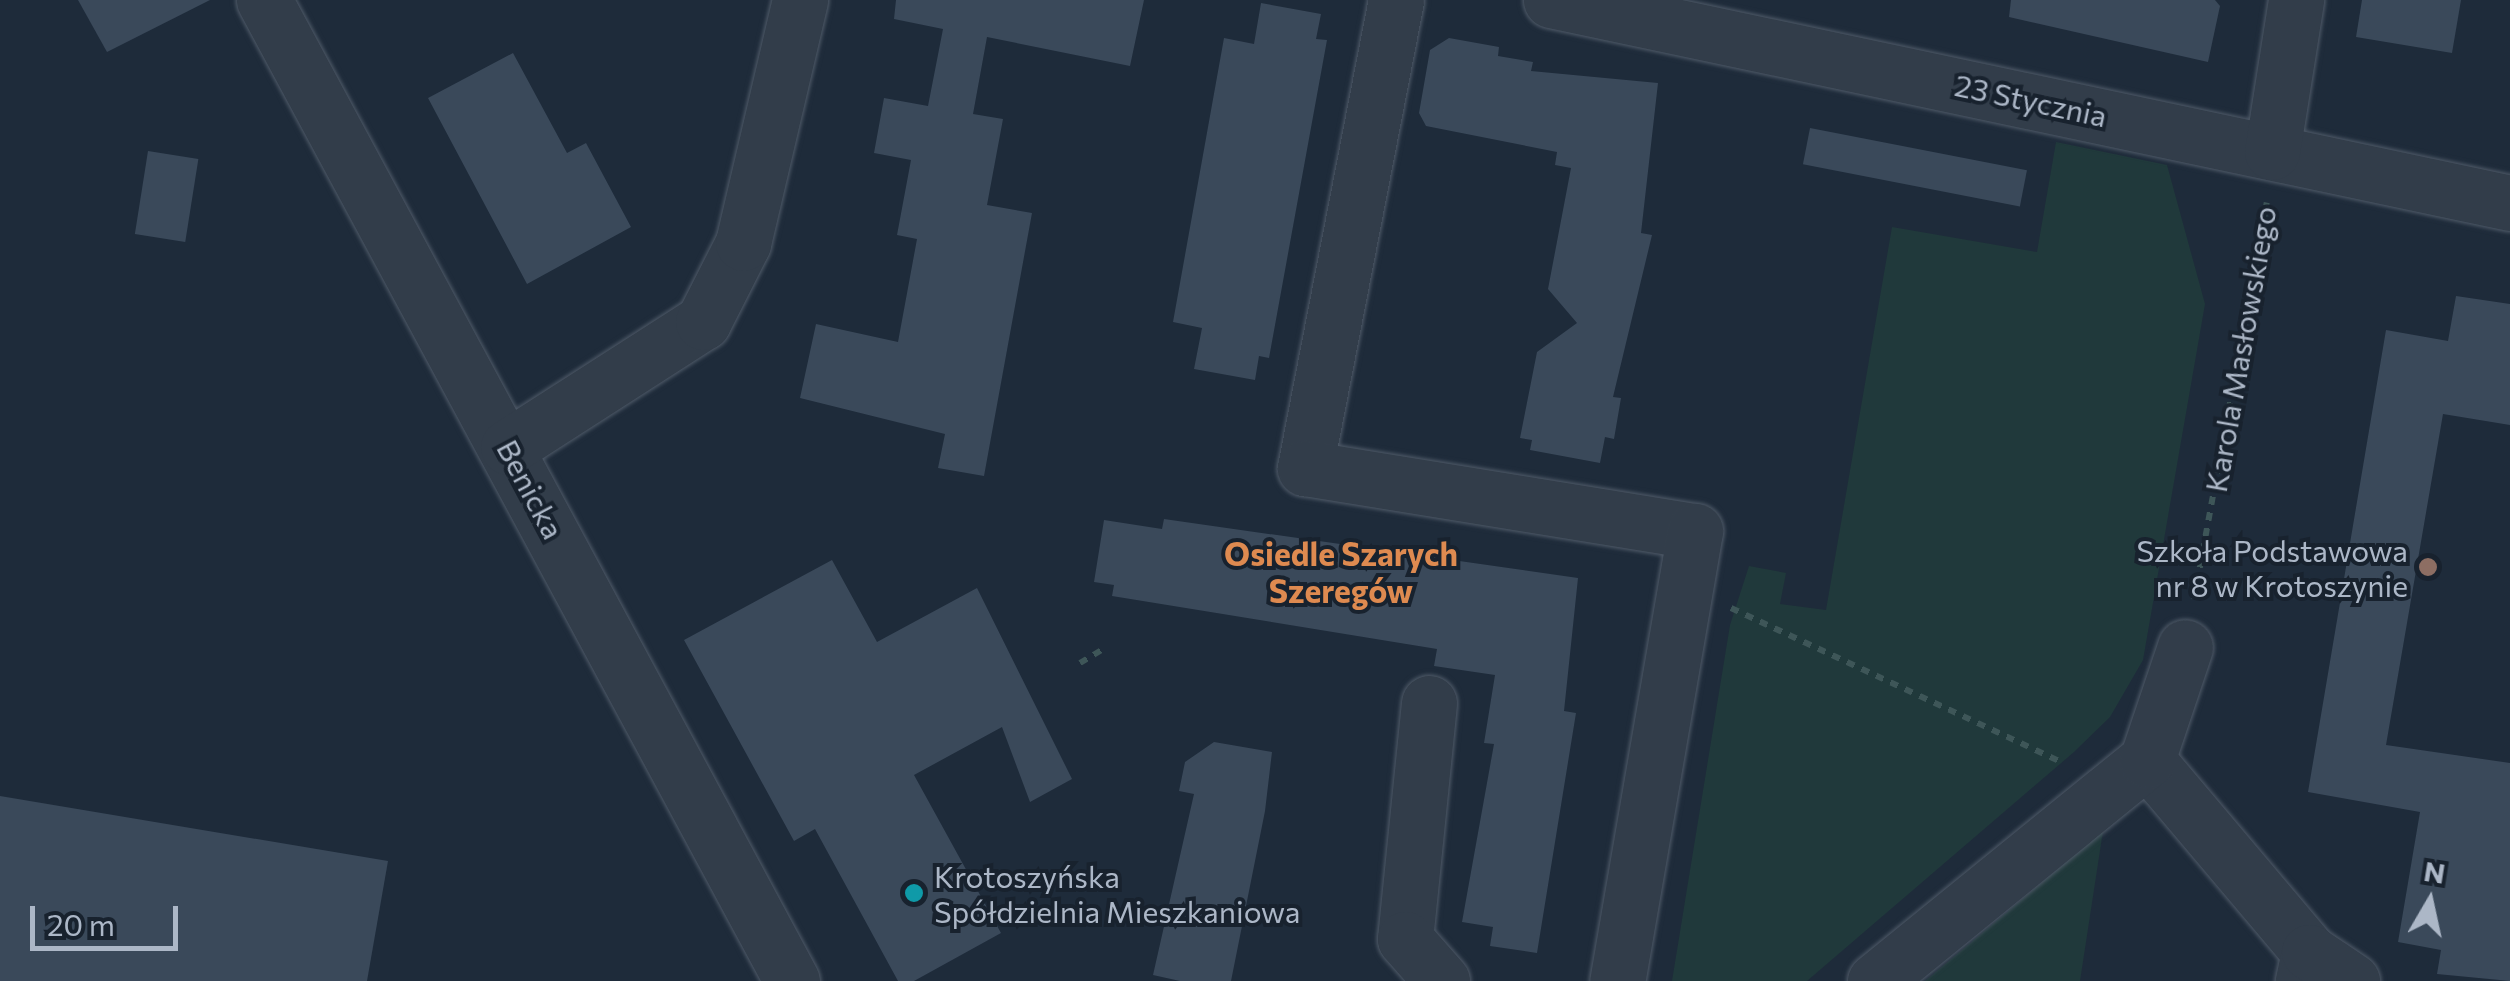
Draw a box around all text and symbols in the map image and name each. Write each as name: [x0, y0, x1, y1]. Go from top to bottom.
street label: 23 Stycznia: [1952, 66, 2110, 134]
street label: Karola Masłowskiego: [2197, 203, 2283, 495]
street label: Benicka: [490, 433, 572, 545]
place label: Szkoła Podstawowa nr 8 w Krotoszynie: [2136, 532, 2408, 602]
district label: Osiedle Szarych Szeregów: [1224, 535, 1458, 610]
marker: Szkoła Podstawowa nr 8 w Krotoszynie: [2417, 556, 2439, 578]
north arrow: [2380, 851, 2480, 951]
text: N: [2422, 853, 2448, 890]
place label: Krotoszyńska Spółdzielnia Mieszkaniowa: [934, 858, 1301, 928]
marker: Krotoszyńska Spółdzielnia Mieszkaniowa: [903, 882, 925, 904]
scale bar: [35, 886, 182, 948]
text: 20 m: [47, 905, 115, 942]

